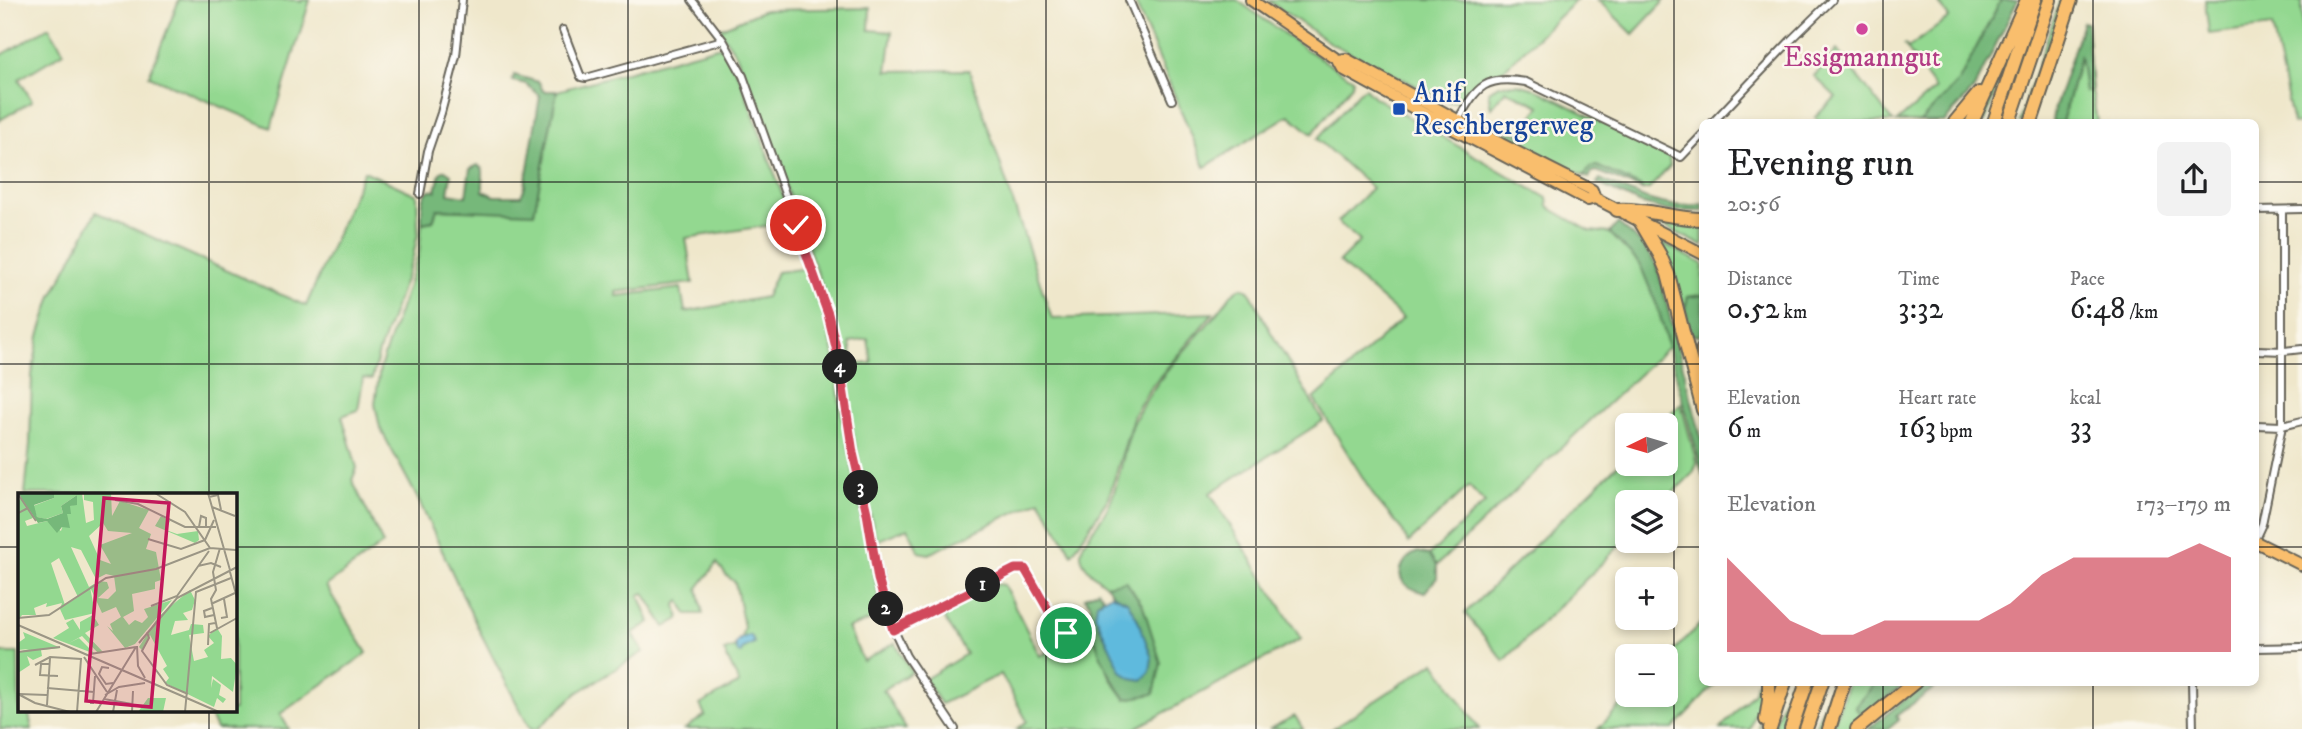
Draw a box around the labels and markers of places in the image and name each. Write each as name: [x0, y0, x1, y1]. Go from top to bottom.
marker: Essigmanngut: [1854, 21, 1870, 37]
place label: Essigmanngut: [1783, 40, 1941, 75]
place label: Anif Reschbergerweg: [1413, 76, 1594, 143]
marker: Anif Reschbergerweg: [1391, 101, 1407, 117]
pin: [766, 195, 826, 255]
pin: 4: [822, 350, 858, 384]
pin: 3: [844, 470, 878, 505]
pin: 1: [965, 568, 1000, 602]
pin: 2: [868, 592, 903, 626]
pin: [1036, 603, 1096, 663]

